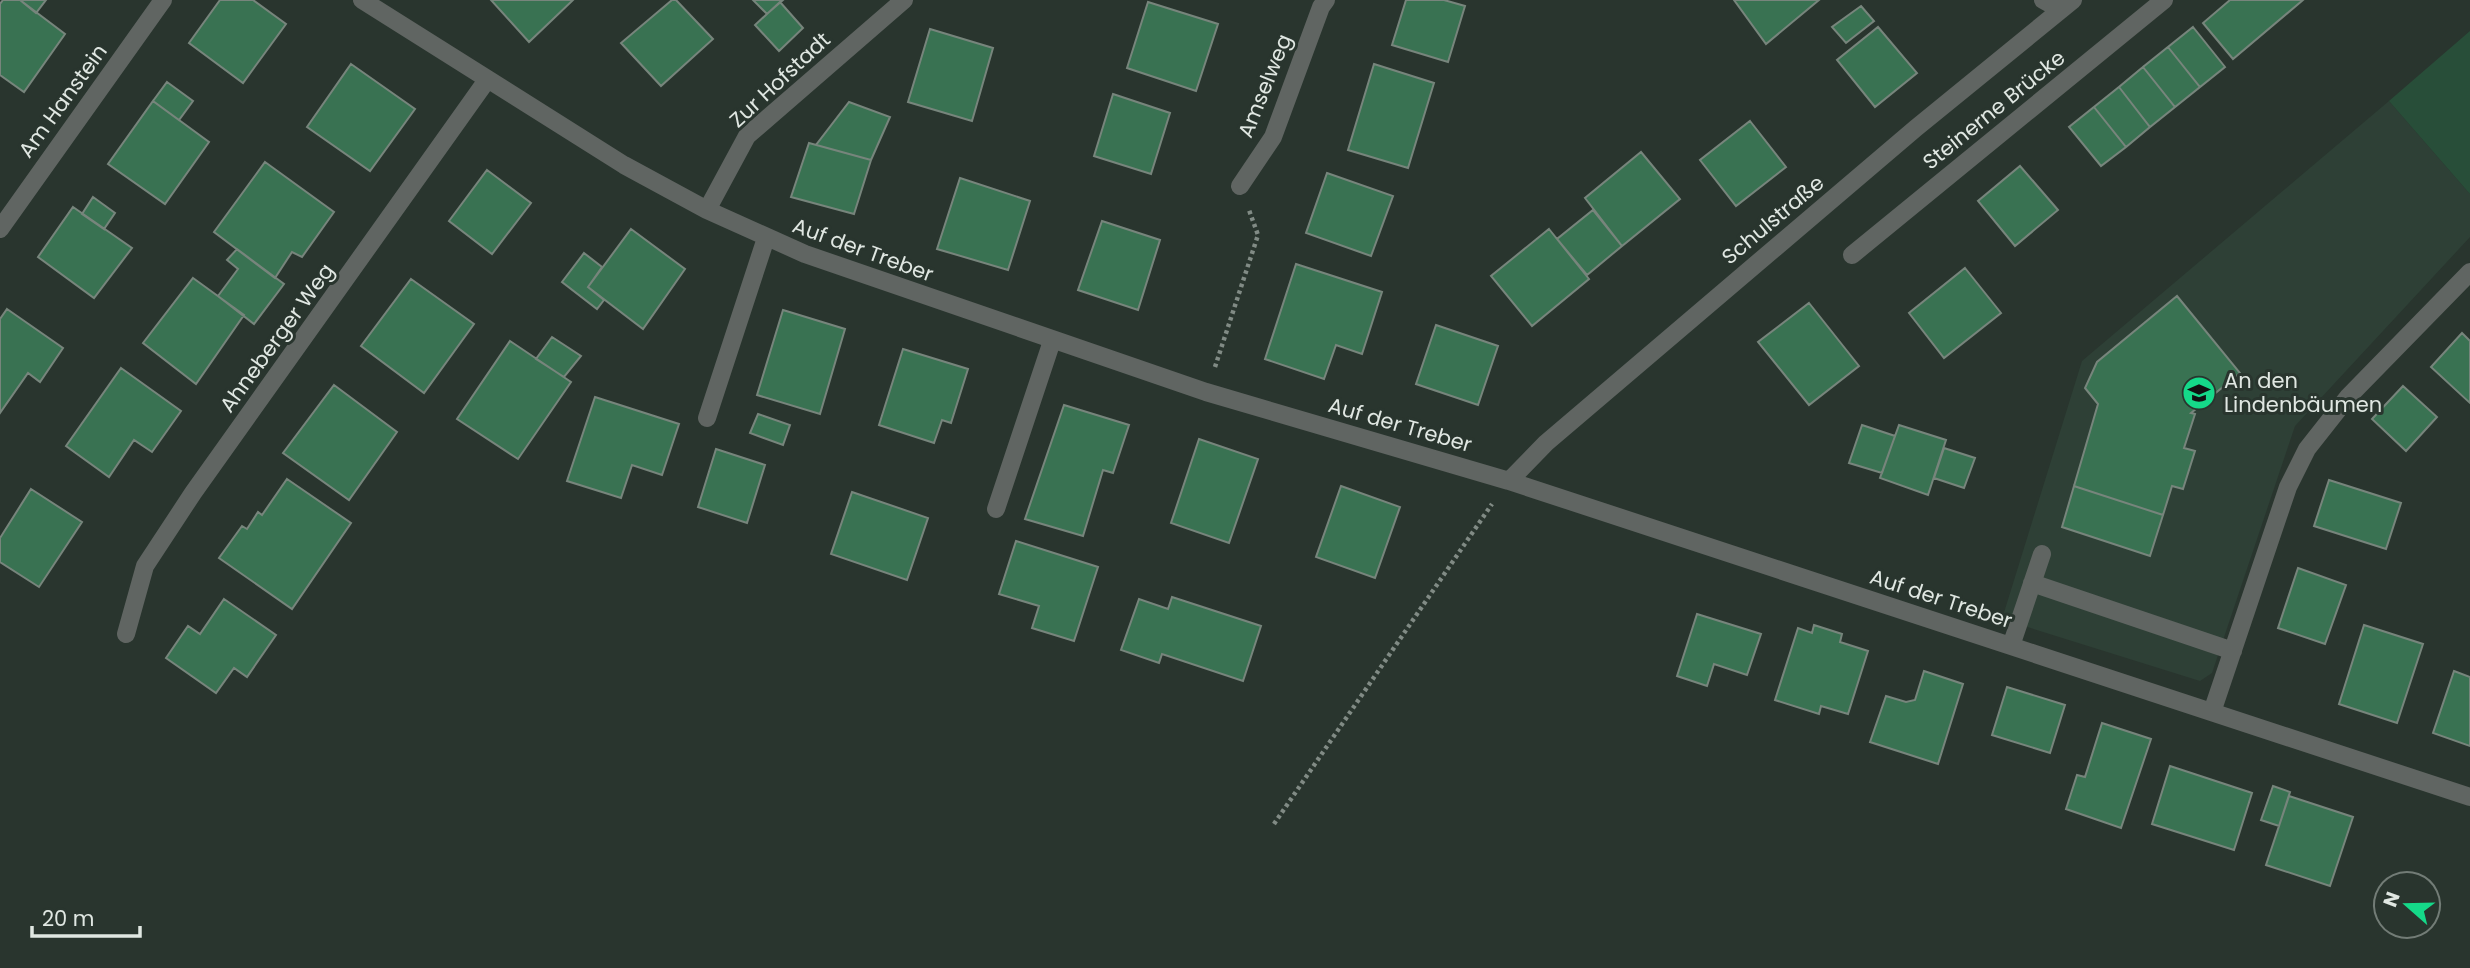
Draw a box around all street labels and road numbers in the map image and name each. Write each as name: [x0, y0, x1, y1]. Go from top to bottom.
street label: Zur Hofstadt: [723, 25, 836, 134]
street label: Amselweg: [1231, 30, 1298, 142]
street label: Am Hanstein: [12, 38, 114, 163]
street label: Steinerne Brücke: [1916, 43, 2071, 176]
street label: Schulstraße: [1715, 168, 1830, 271]
street label: Auf der Treber: [789, 211, 938, 289]
street label: Ahneberger Weg: [213, 257, 340, 418]
street label: Auf der Treber: [1325, 390, 1475, 459]
street label: Auf der Treber: [1866, 562, 2016, 635]

